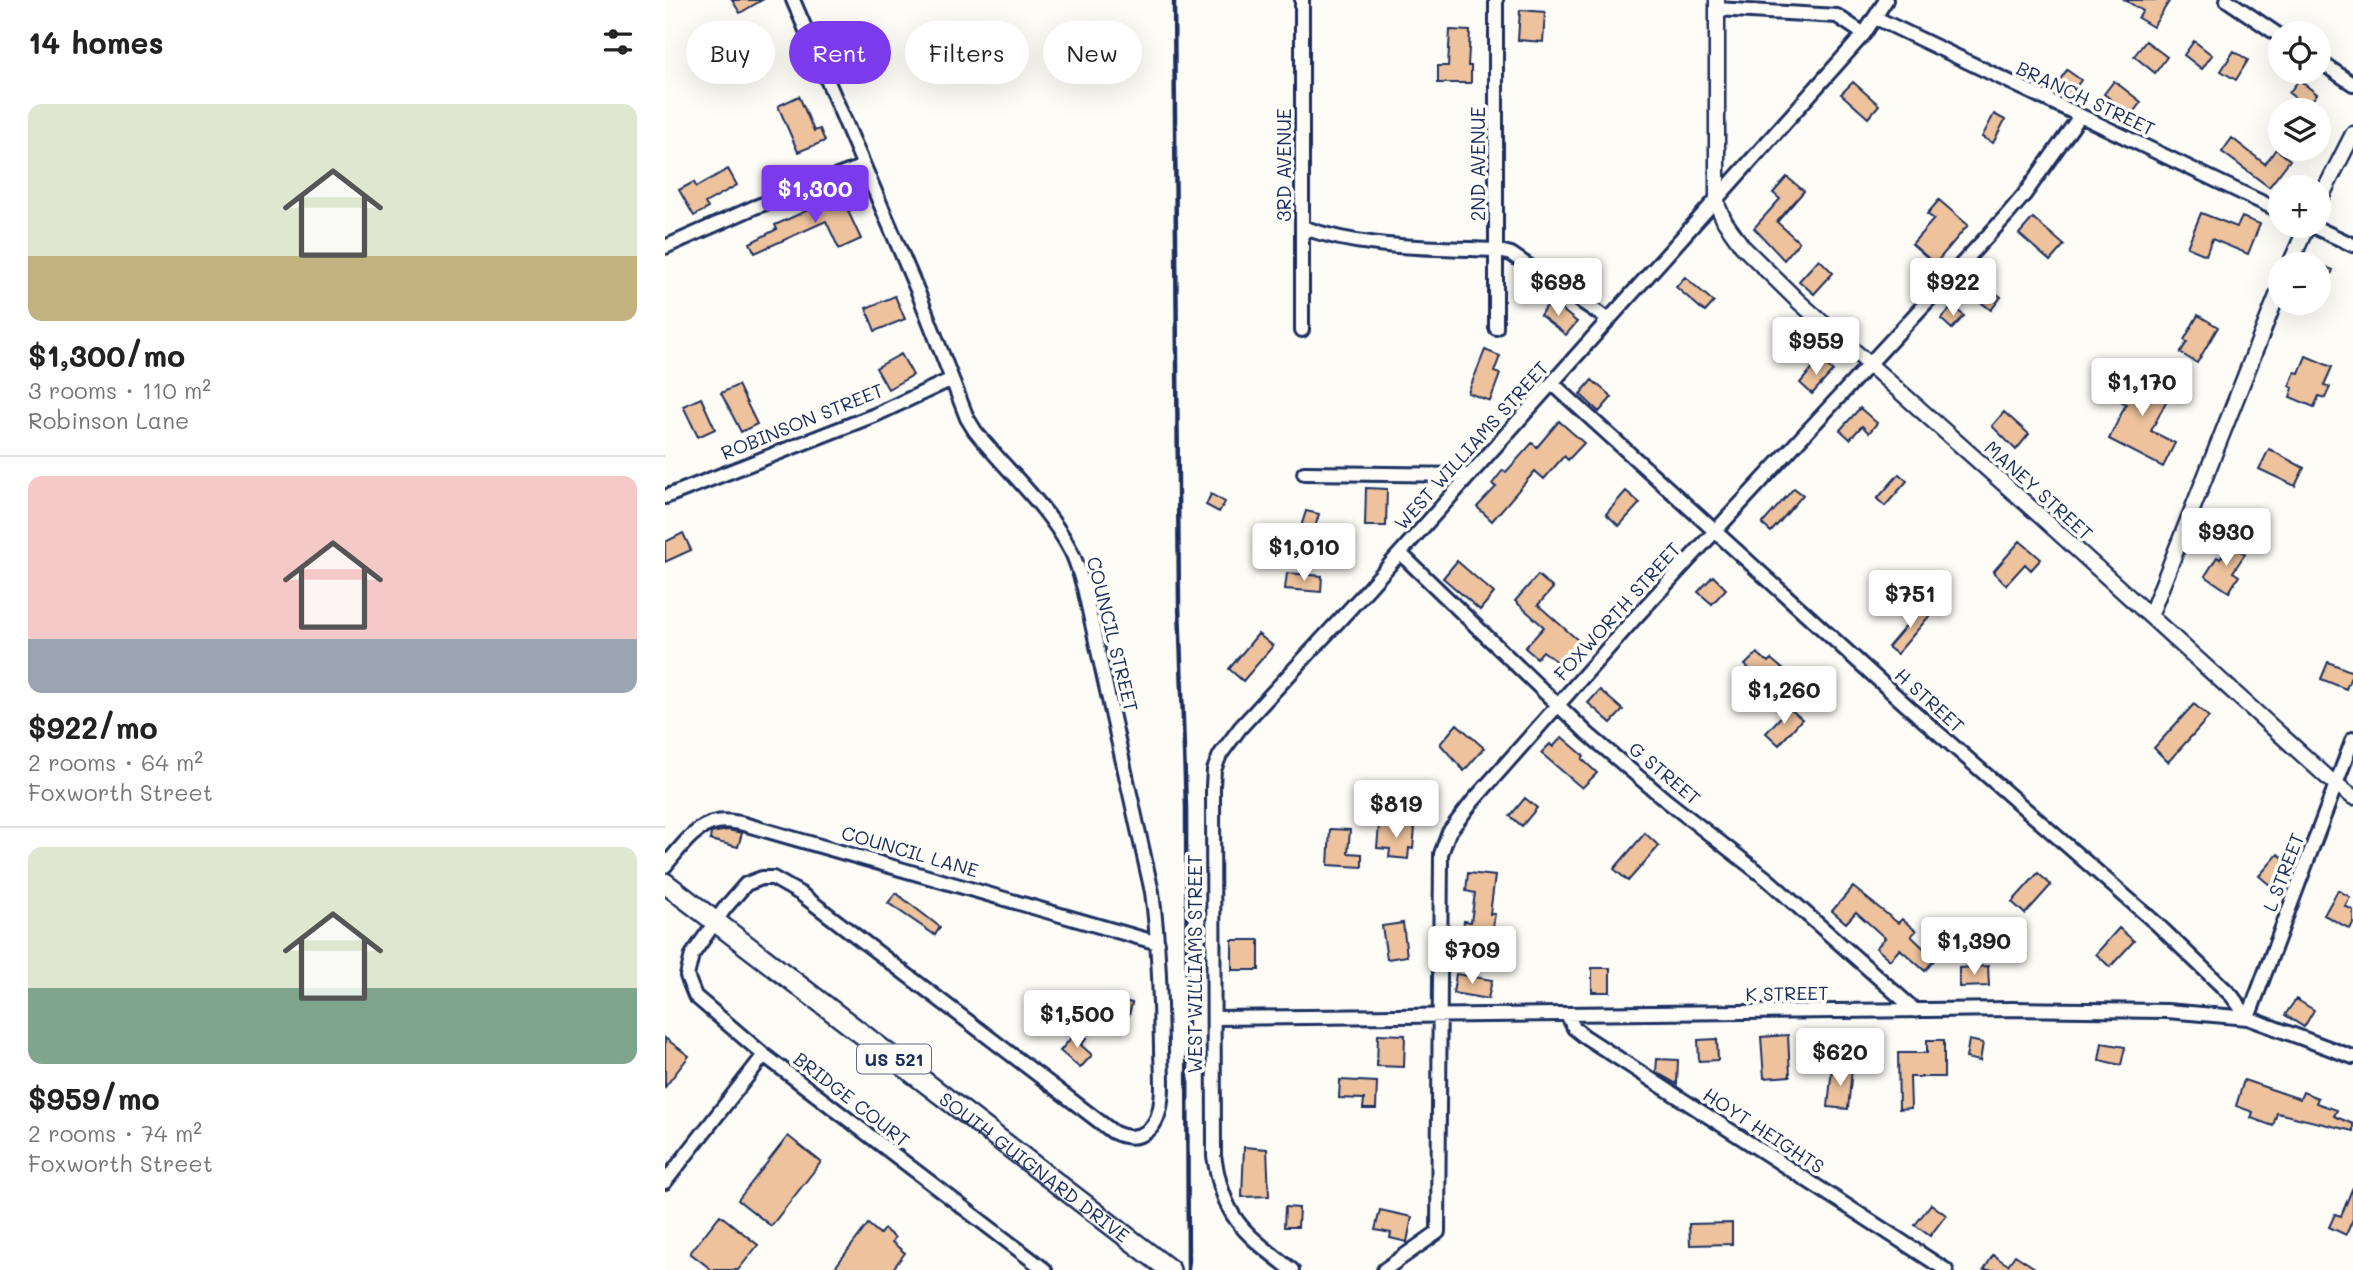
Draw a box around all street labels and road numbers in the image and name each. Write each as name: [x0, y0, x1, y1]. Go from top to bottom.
street label: BRANCH STREET: [2013, 55, 2159, 141]
street label: 2ND AVENUE: [1465, 107, 1490, 221]
street label: 3RD AVENUE: [1271, 108, 1296, 222]
street label: WEST WILLIAMS STREET: [1388, 355, 1554, 535]
street label: ROBINSON STREET: [717, 377, 887, 465]
street label: MANEY STREET: [1980, 435, 2098, 545]
street label: FOXWORTH STREET: [1548, 536, 1686, 686]
street label: COUNCIL STREET: [1082, 554, 1144, 714]
street label: H STREET: [1890, 662, 1970, 738]
street label: G STREET: [1624, 736, 1706, 810]
street label: COUNCIL LANE: [839, 820, 981, 883]
street label: L STREET: [2257, 829, 2309, 915]
street label: WEST WILLIAMS STREET: [1182, 854, 1207, 1074]
street label: K STREET: [1745, 980, 1829, 1006]
road number: US 521: [857, 1044, 931, 1074]
street label: BRIDGE COURT: [789, 1046, 915, 1152]
street label: HOYT HEIGHTS: [1699, 1082, 1829, 1178]
street label: SOUTH GUIGNARD DRIVE: [935, 1086, 1135, 1247]

